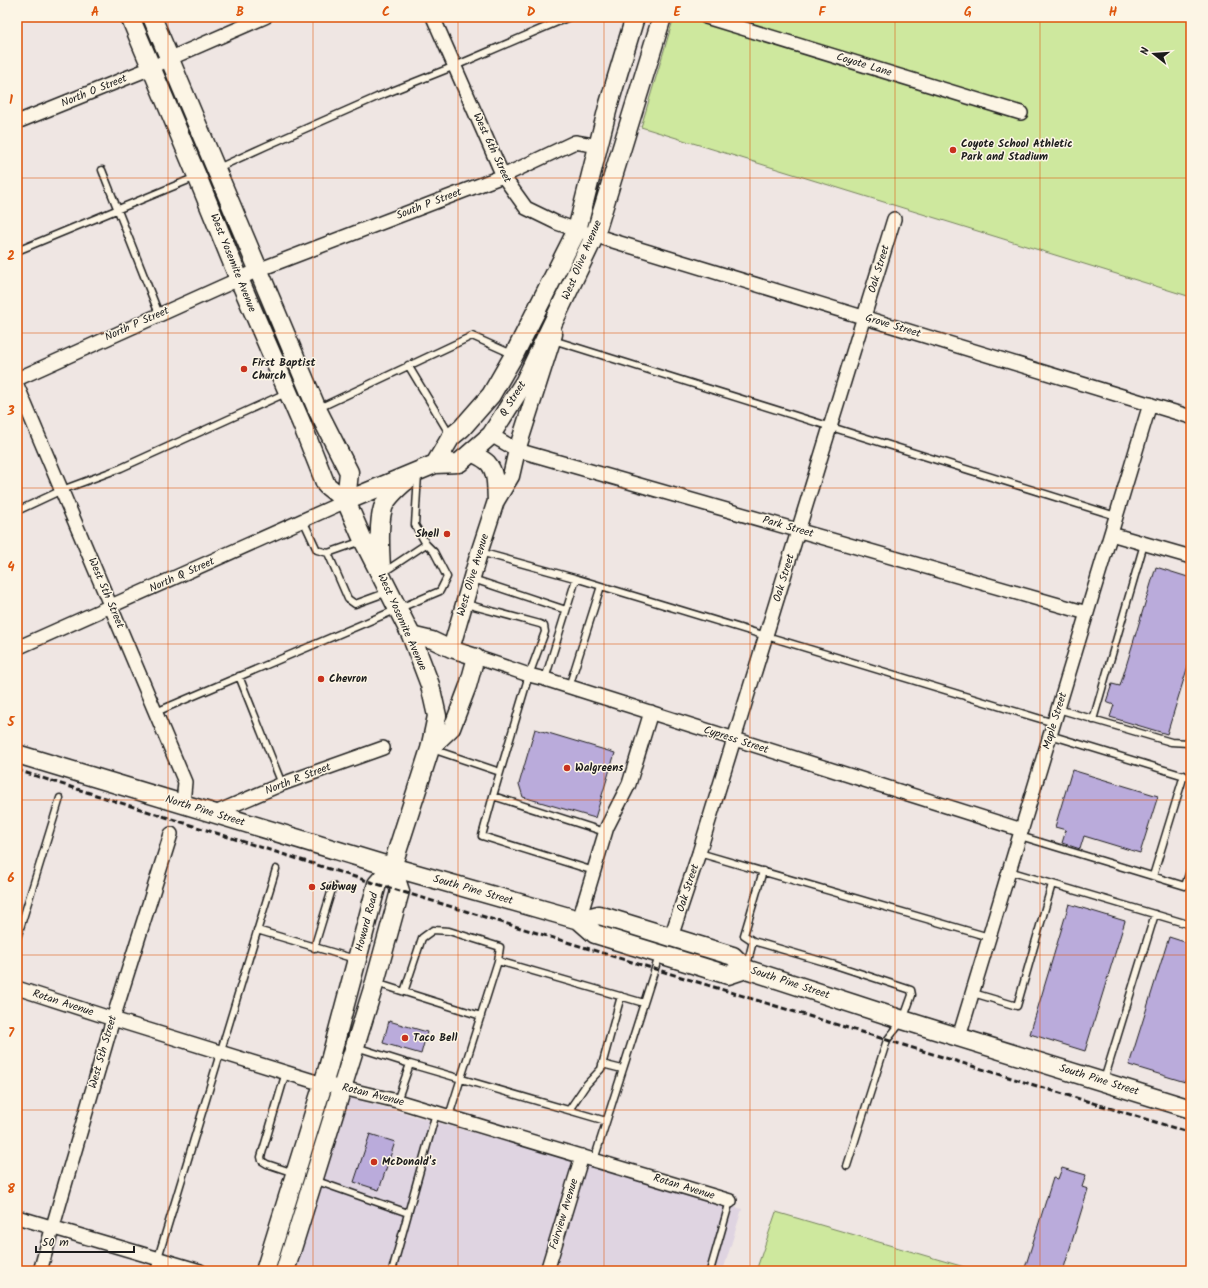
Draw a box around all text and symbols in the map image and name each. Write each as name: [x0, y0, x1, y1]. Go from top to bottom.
text: A: [91, 2, 99, 23]
text: B: [236, 2, 244, 23]
text: C: [382, 2, 390, 23]
text: D: [527, 2, 536, 23]
text: E: [673, 2, 681, 23]
text: F: [818, 2, 826, 23]
text: G: [964, 2, 972, 23]
text: H: [1109, 2, 1118, 23]
north arrow: [1134, 34, 1174, 74]
text: N: [1136, 45, 1155, 57]
street label: Coyote Lane: [834, 48, 894, 82]
street label: North O Street: [58, 69, 130, 112]
text: 1: [9, 90, 13, 111]
street label: West 6th Street: [468, 110, 516, 187]
place label: Coyote School Athletic Park and Stadium: [961, 135, 1073, 166]
marker: Coyote School Athletic Park and Stadium: [948, 145, 958, 155]
street label: South P Street: [394, 183, 465, 225]
street label: West Yosemite Avenue: [205, 211, 261, 315]
street label: West Olive Avenue: [557, 217, 607, 303]
street label: Oak Street: [863, 242, 895, 295]
text: 2: [7, 246, 15, 267]
street label: North P Street: [102, 301, 173, 346]
street label: Grove Street: [863, 309, 924, 343]
place label: First Baptist Church: [252, 354, 316, 385]
marker: First Baptist Church: [239, 364, 249, 374]
street label: Q Street: [495, 377, 531, 420]
text: 3: [6, 401, 15, 422]
street label: Park Street: [760, 511, 816, 543]
place label: Shell: [416, 525, 439, 543]
marker: Shell: [442, 529, 452, 539]
street label: West Olive Avenue: [452, 532, 494, 618]
street label: Oak Street: [768, 551, 800, 604]
street label: North Q Street: [146, 552, 218, 597]
street label: West 5th Street: [83, 555, 129, 632]
text: 4: [7, 557, 15, 578]
street label: West Yosemite Avenue: [372, 570, 432, 674]
place label: Chevron: [329, 670, 367, 688]
marker: Chevron: [316, 674, 326, 684]
street label: Maple Street: [1038, 689, 1072, 752]
text: 5: [7, 712, 16, 733]
street label: Cypress Street: [701, 721, 771, 759]
street label: North R Street: [262, 758, 334, 800]
place label: Walgreens: [575, 759, 624, 777]
marker: Walgreens: [562, 763, 572, 773]
street label: North Pine Street: [163, 790, 248, 832]
street label: Oak Street: [672, 861, 704, 914]
text: 6: [7, 868, 15, 889]
street label: South Pine Street: [431, 870, 516, 910]
place label: Subway: [320, 878, 357, 896]
marker: Subway: [307, 882, 317, 892]
street label: Howard Road: [350, 890, 384, 954]
street label: South Pine Street: [748, 962, 833, 1005]
street label: Rotan Avenue: [30, 985, 96, 1021]
street label: West 5th Street: [84, 1013, 122, 1091]
text: 7: [8, 1023, 15, 1044]
place label: Taco Bell: [413, 1029, 457, 1047]
marker: Taco Bell: [400, 1033, 410, 1043]
street label: South Pine Street: [1057, 1059, 1142, 1101]
street label: Rotan Avenue: [340, 1079, 406, 1111]
place label: McDonald's: [382, 1153, 437, 1171]
marker: McDonald's: [369, 1157, 379, 1167]
street label: Rotan Avenue: [651, 1169, 717, 1205]
street label: Fairview Avenue: [545, 1176, 583, 1252]
text: 8: [7, 1179, 15, 1200]
scale bar: [36, 1228, 134, 1254]
text: 50 m: [42, 1233, 69, 1252]

